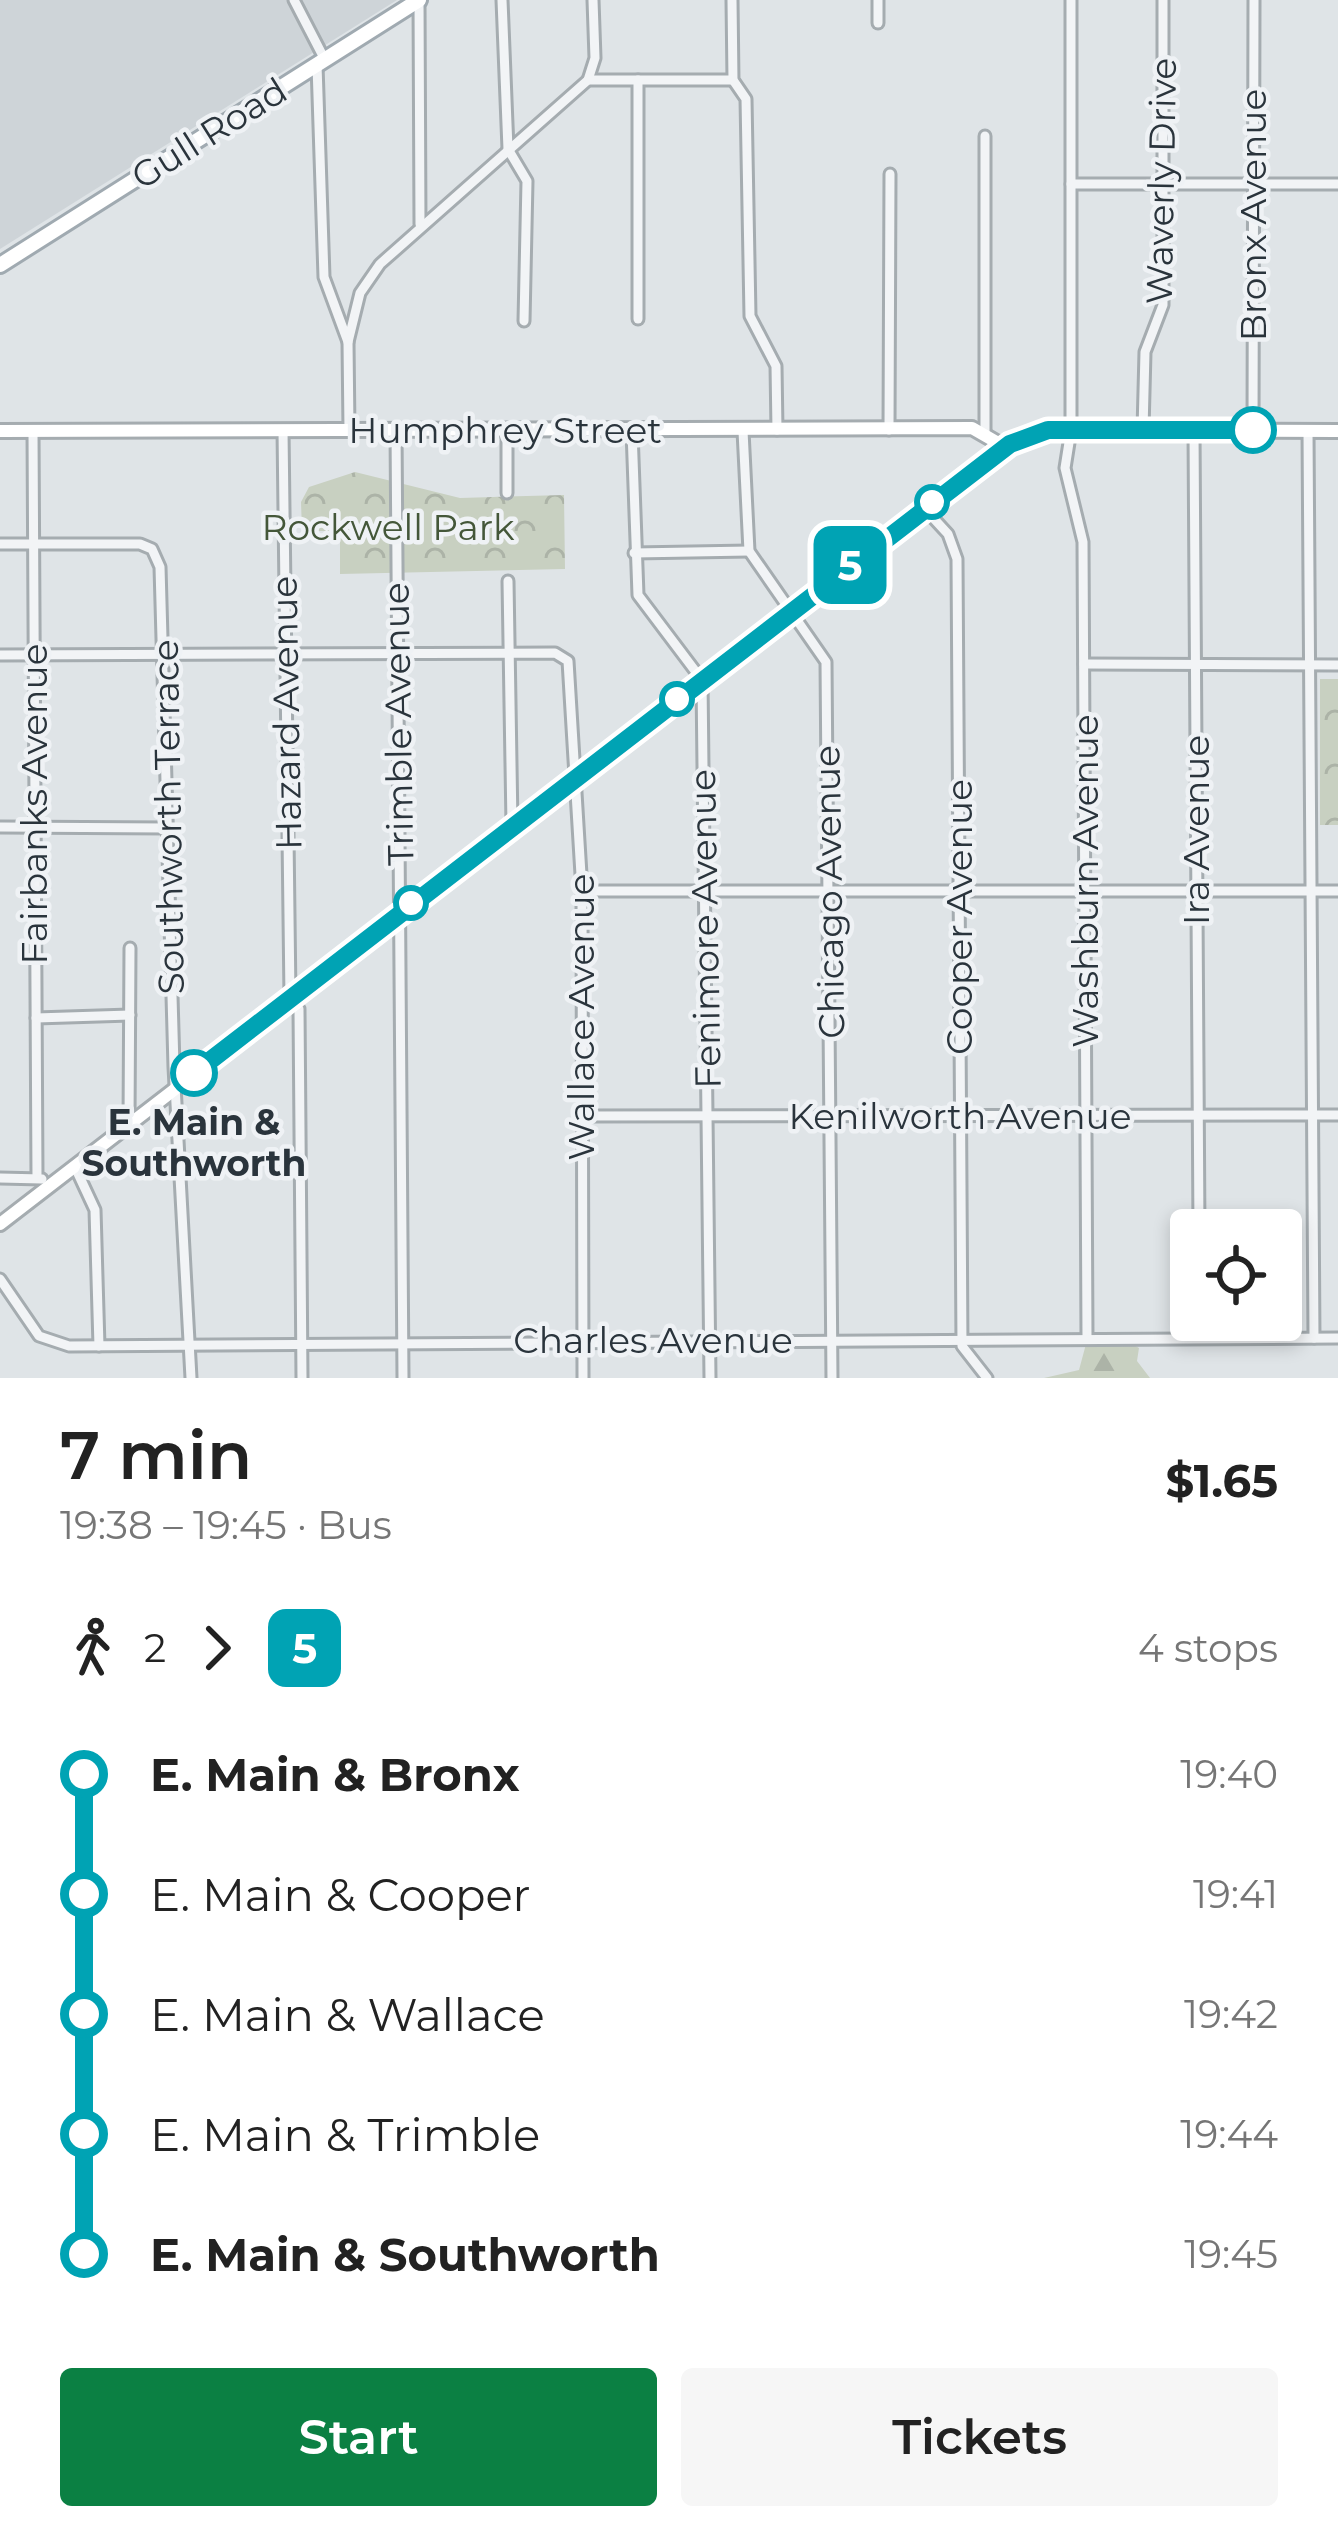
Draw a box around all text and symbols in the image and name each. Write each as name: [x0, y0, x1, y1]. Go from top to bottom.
street label: Waverly Drive: [1137, 57, 1185, 305]
street label: Gull Road: [123, 68, 295, 198]
street label: Bronx Avenue: [1231, 89, 1275, 341]
street label: Humphrey Street: [348, 408, 662, 452]
unlabelled marker: [1231, 408, 1275, 452]
unlabelled marker: [916, 486, 948, 518]
park label: Rockwell Park: [261, 505, 515, 549]
line badge: 5: [811, 526, 889, 604]
text: 5: [838, 539, 863, 591]
street label: Hazard Avenue: [262, 576, 310, 850]
street label: Trimble Avenue: [374, 582, 422, 866]
street label: Southworth Terrace: [143, 639, 193, 995]
street label: Fairbanks Avenue: [12, 644, 56, 964]
unlabelled marker: [661, 683, 693, 715]
street label: Washburn Avenue: [1063, 714, 1107, 1048]
street label: Ira Avenue: [1174, 735, 1218, 925]
street label: Chicago Avenue: [804, 745, 854, 1039]
street label: Fenimore Avenue: [680, 769, 730, 1089]
street label: Cooper Avenue: [937, 779, 981, 1055]
street label: Wallace Avenue: [559, 874, 603, 1160]
unlabelled marker: [395, 887, 427, 919]
marker: E. Main & Southworth: [172, 1051, 216, 1095]
street label: Kenilworth Avenue: [788, 1094, 1132, 1138]
place label: E. Main & Southworth: [82, 1100, 306, 1185]
map controls: [1170, 1209, 1302, 1341]
button: locate: [1170, 1209, 1302, 1341]
street label: Charles Avenue: [513, 1318, 793, 1362]
text: 7 min: [60, 1415, 252, 1496]
text: $1.65: [1165, 1453, 1278, 1508]
text: 19:38 – 19:45 · Bus: [60, 1501, 392, 1549]
icon: walk: [60, 1615, 126, 1681]
icon: forward: [184, 1615, 250, 1681]
text: 5: [292, 1622, 317, 1674]
text: 2: [144, 1624, 166, 1672]
text: 4 stops: [1138, 1624, 1278, 1672]
text: E. Main & Bronx: [150, 1747, 520, 1802]
text: 19:40: [1180, 1750, 1278, 1798]
text: E. Main & Cooper: [150, 1867, 531, 1922]
text: 19:41: [1193, 1870, 1278, 1918]
text: E. Main & Wallace: [150, 1987, 545, 2042]
text: 19:42: [1184, 1990, 1278, 2038]
text: E. Main & Trimble: [150, 2107, 540, 2162]
text: 19:44: [1180, 2110, 1278, 2158]
text: E. Main & Southworth: [150, 2227, 660, 2282]
text: 19:45: [1184, 2230, 1278, 2278]
button: Start: [60, 2368, 657, 2506]
button: Tickets: [681, 2368, 1278, 2506]

